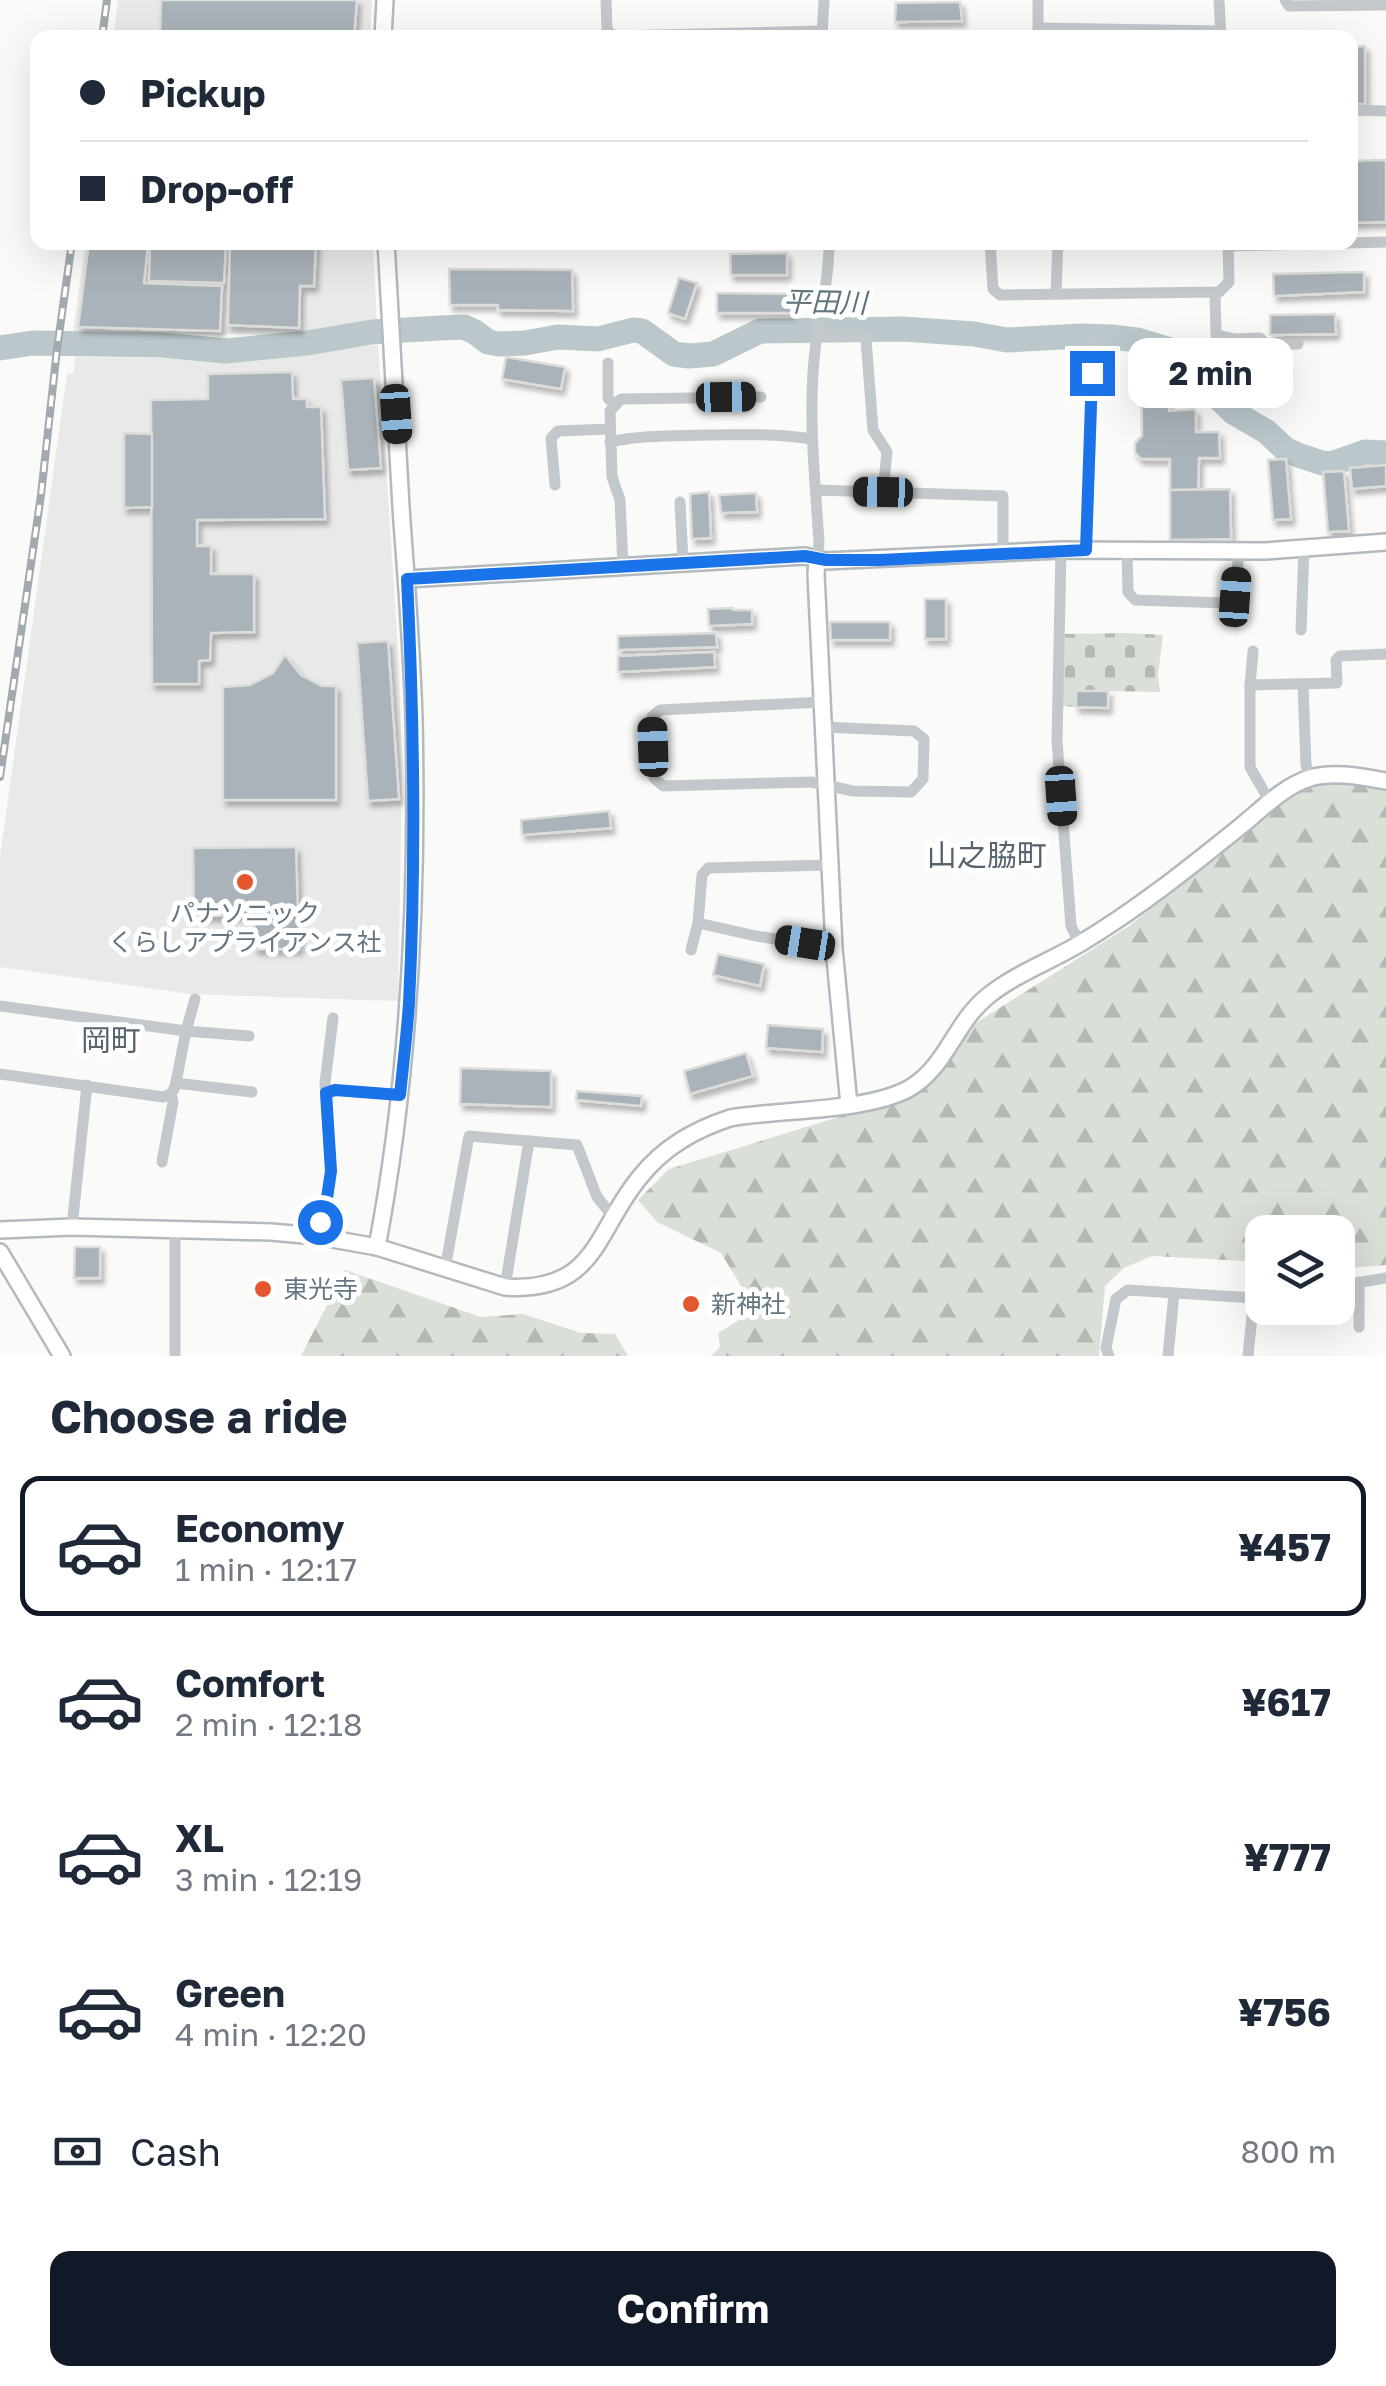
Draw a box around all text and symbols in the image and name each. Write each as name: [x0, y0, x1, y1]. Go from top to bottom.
text: Pickup: [140, 70, 266, 115]
text: Drop-off: [140, 166, 293, 211]
water label: 平田川: [783, 284, 870, 319]
callout: 2 min: [1127, 338, 1292, 408]
route end: [1070, 351, 1115, 396]
text: 2 min: [1169, 354, 1252, 392]
car: [696, 381, 756, 413]
car: [379, 383, 413, 445]
car: [853, 476, 913, 508]
car: [1218, 566, 1252, 628]
car: [637, 716, 669, 778]
car: [1044, 765, 1078, 827]
district label: 山之脇町: [927, 837, 1047, 873]
marker: パナソニック くらしアプライアンス社: [234, 871, 256, 893]
place label: パナソニック くらしアプライアンス社: [108, 897, 382, 957]
car: [773, 923, 837, 963]
district label: 岡町: [81, 1022, 141, 1058]
route start: [298, 1200, 343, 1245]
map controls: [1245, 1215, 1355, 1325]
button: layers: [1245, 1215, 1355, 1325]
place label: 東光寺: [283, 1273, 358, 1304]
marker: 東光寺: [252, 1278, 274, 1300]
place label: 新神社: [711, 1288, 786, 1319]
marker: 新神社: [680, 1293, 702, 1315]
text: Choose a ride: [50, 1389, 348, 1443]
icon: car: [55, 1501, 145, 1591]
text: Economy: [175, 1505, 344, 1550]
text: ¥457: [1238, 1524, 1331, 1569]
text: 1 min · 12:17: [175, 1550, 357, 1588]
icon: car: [55, 1656, 145, 1746]
text: Comfort: [175, 1660, 325, 1705]
text: ¥617: [1242, 1679, 1331, 1724]
text: 2 min · 12:18: [175, 1705, 362, 1743]
icon: car: [55, 1811, 145, 1901]
text: XL: [175, 1815, 224, 1860]
text: ¥777: [1244, 1834, 1331, 1879]
text: 3 min · 12:19: [175, 1860, 362, 1898]
icon: car: [55, 1966, 145, 2056]
text: Green: [175, 1970, 285, 2015]
text: ¥756: [1238, 1989, 1331, 2034]
text: 4 min · 12:20: [175, 2015, 367, 2053]
icon: cash: [50, 2124, 105, 2179]
text: Cash: [130, 2129, 221, 2174]
text: 800 m: [1240, 2132, 1336, 2170]
button: Confirm: [50, 2251, 1336, 2366]

